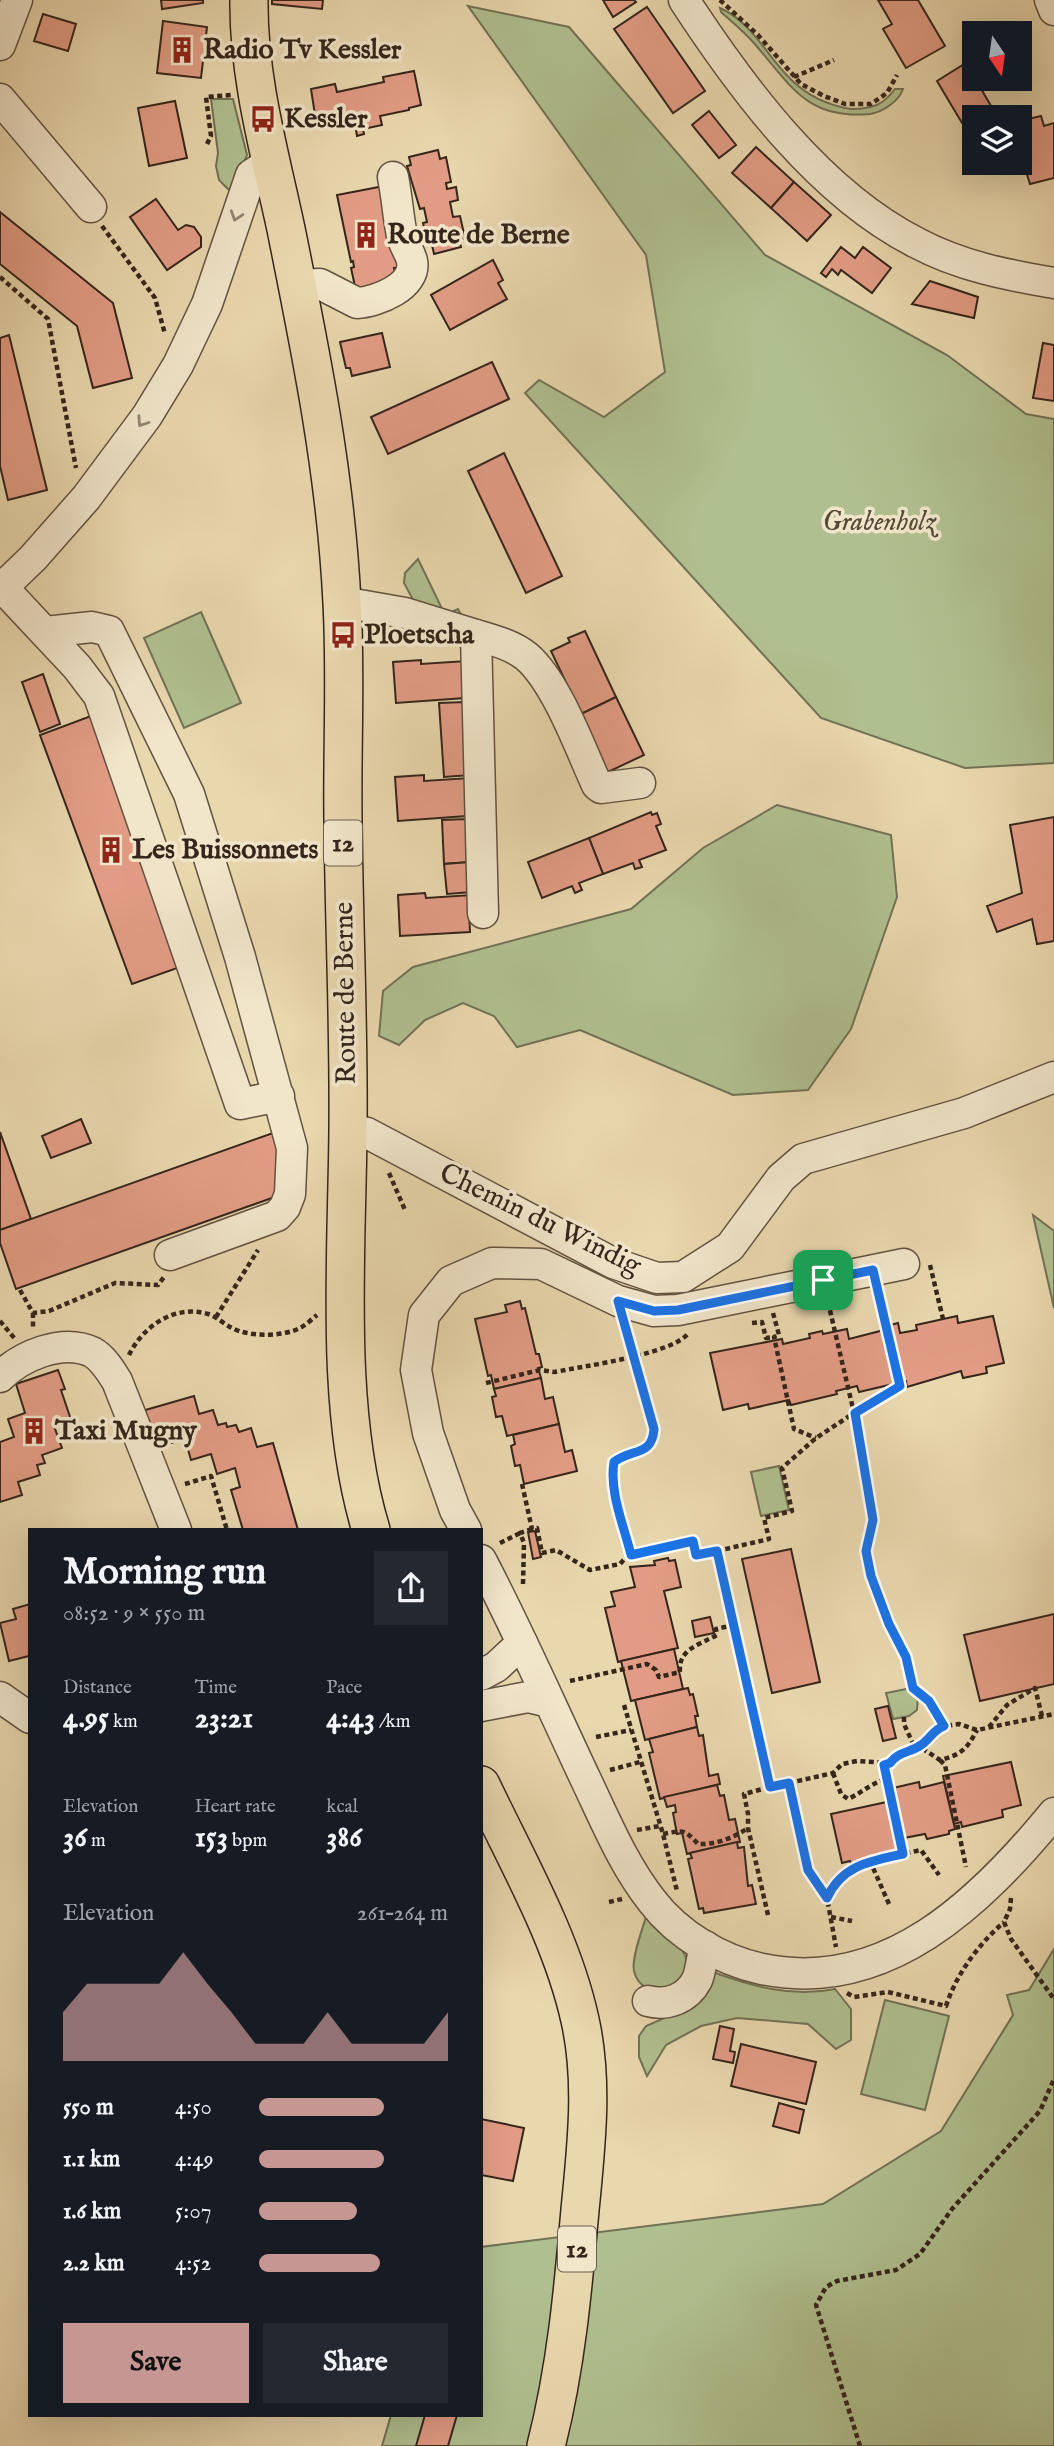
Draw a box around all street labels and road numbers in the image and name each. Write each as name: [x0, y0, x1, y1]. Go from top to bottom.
road number: 12: [324, 820, 362, 866]
street label: Route de Berne: [327, 901, 365, 1085]
street label: Chemin du Windig: [433, 1156, 647, 1284]
road number: 12: [558, 2226, 596, 2272]

